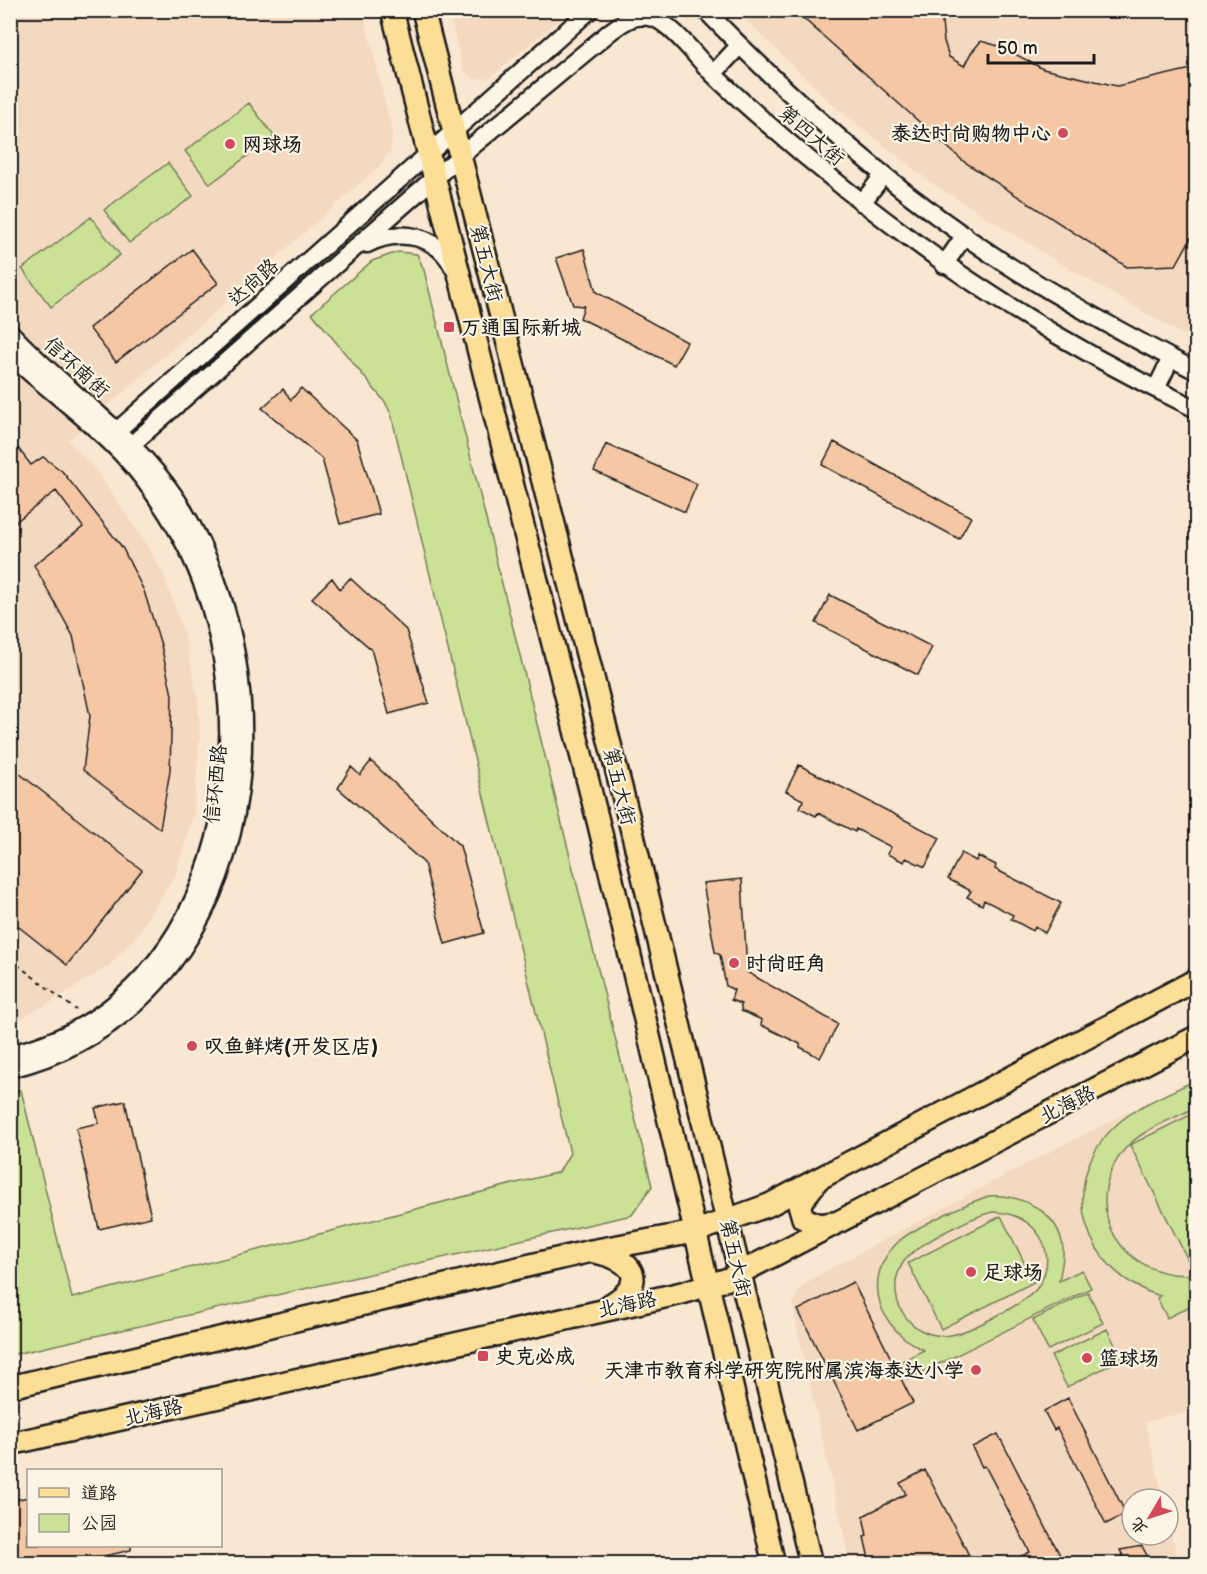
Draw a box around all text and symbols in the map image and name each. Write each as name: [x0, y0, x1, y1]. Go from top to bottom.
scale bar: [988, 27, 1094, 65]
text: 50 m: [997, 38, 1038, 59]
street label: 第四大街: [773, 100, 849, 171]
place label: 泰达时尚购物中心: [891, 122, 1051, 146]
marker: 泰达时尚购物中心: [1056, 126, 1070, 140]
place label: 网球场: [242, 133, 302, 157]
marker: 网球场: [223, 137, 237, 151]
street label: 第五大街: [465, 222, 507, 305]
street label: 达尚路: [223, 253, 285, 312]
place label: 万通国际新城: [461, 316, 581, 340]
marker: 万通国际新城: [442, 320, 456, 334]
street label: 信环南街: [39, 332, 114, 403]
street label: 信环西路: [200, 742, 232, 825]
street label: 第五大街: [598, 745, 640, 828]
place label: 时尚旺角: [746, 952, 826, 976]
marker: 时尚旺角: [727, 956, 741, 970]
place label: 叹鱼鲜烤(开发区店): [204, 1035, 378, 1059]
marker: 叹鱼鲜烤(开发区店): [185, 1039, 199, 1053]
street label: 北海路: [1035, 1080, 1101, 1129]
street label: 第五大街: [714, 1217, 756, 1300]
place label: 足球场: [983, 1261, 1043, 1285]
marker: 足球场: [964, 1265, 978, 1279]
street label: 北海路: [595, 1287, 660, 1323]
place label: 史克必成: [495, 1345, 575, 1369]
place label: 篮球场: [1099, 1347, 1159, 1371]
marker: 史克必成: [476, 1349, 490, 1363]
marker: 篮球场: [1080, 1351, 1094, 1365]
place label: 天津市教育科学研究院附属滨海泰达小学: [604, 1359, 964, 1383]
marker: 天津市教育科学研究院附属滨海泰达小学: [969, 1363, 983, 1377]
street label: 北海路: [121, 1394, 186, 1431]
legend: [27, 1469, 222, 1547]
text: 道路: [81, 1483, 117, 1504]
north arrow: [1120, 1487, 1180, 1547]
text: 公园: [81, 1513, 117, 1534]
text: 北: [1127, 1513, 1152, 1538]

